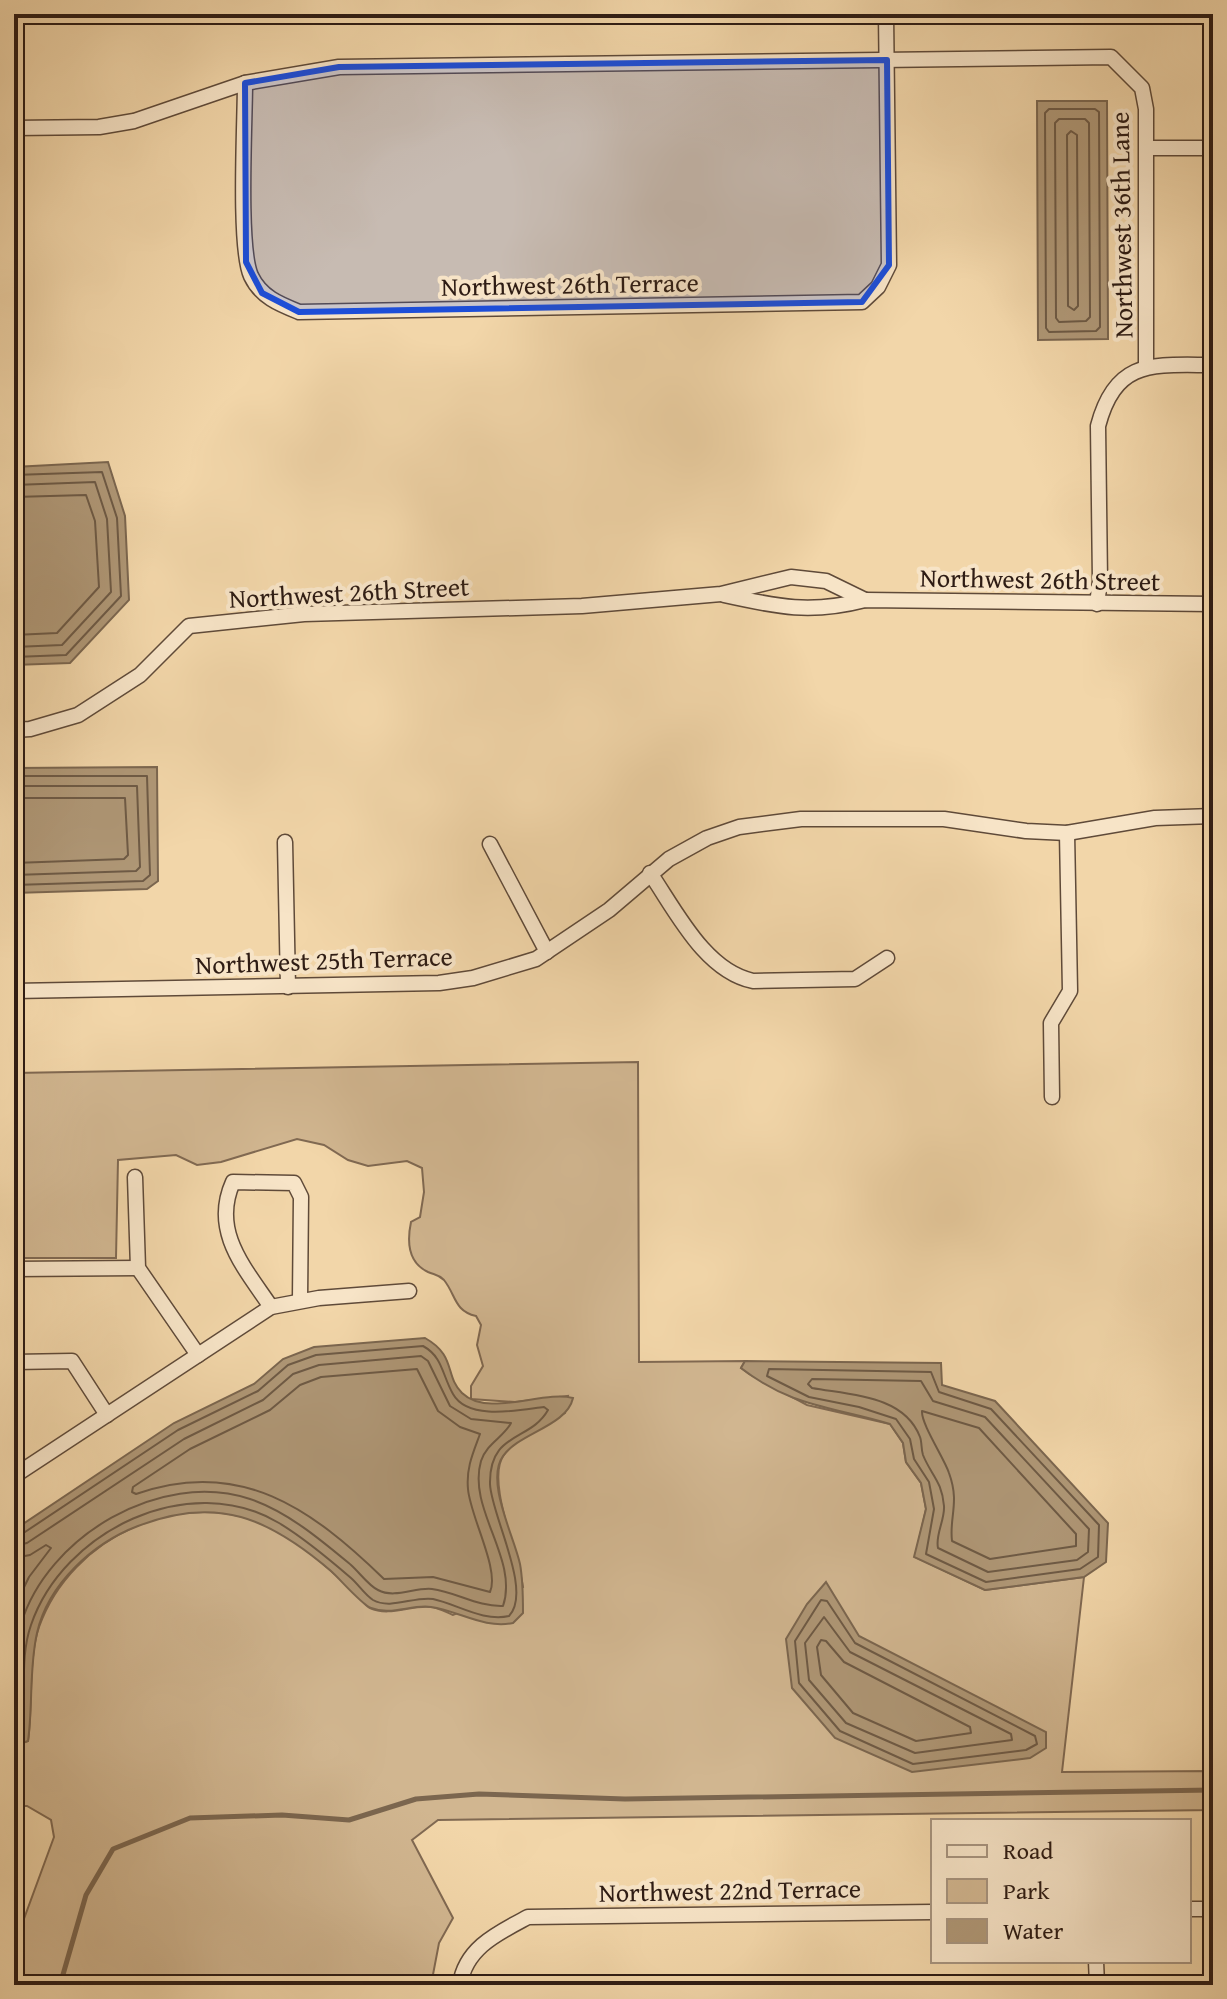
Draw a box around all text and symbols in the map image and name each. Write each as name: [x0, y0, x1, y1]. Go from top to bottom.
street label: Northwest 36th Lane: [1100, 111, 1142, 339]
street label: Northwest 26th Terrace: [441, 262, 699, 306]
street label: Northwest 26th Street: [919, 557, 1161, 601]
street label: Northwest 26th Street: [228, 566, 470, 618]
street label: Northwest 25th Terrace: [195, 936, 453, 984]
legend: [931, 1819, 1191, 1963]
text: Road: [1003, 1833, 1053, 1868]
street label: Northwest 22nd Terrace: [599, 1868, 861, 1912]
text: Park: [1003, 1873, 1050, 1908]
text: Water: [1003, 1913, 1064, 1948]

